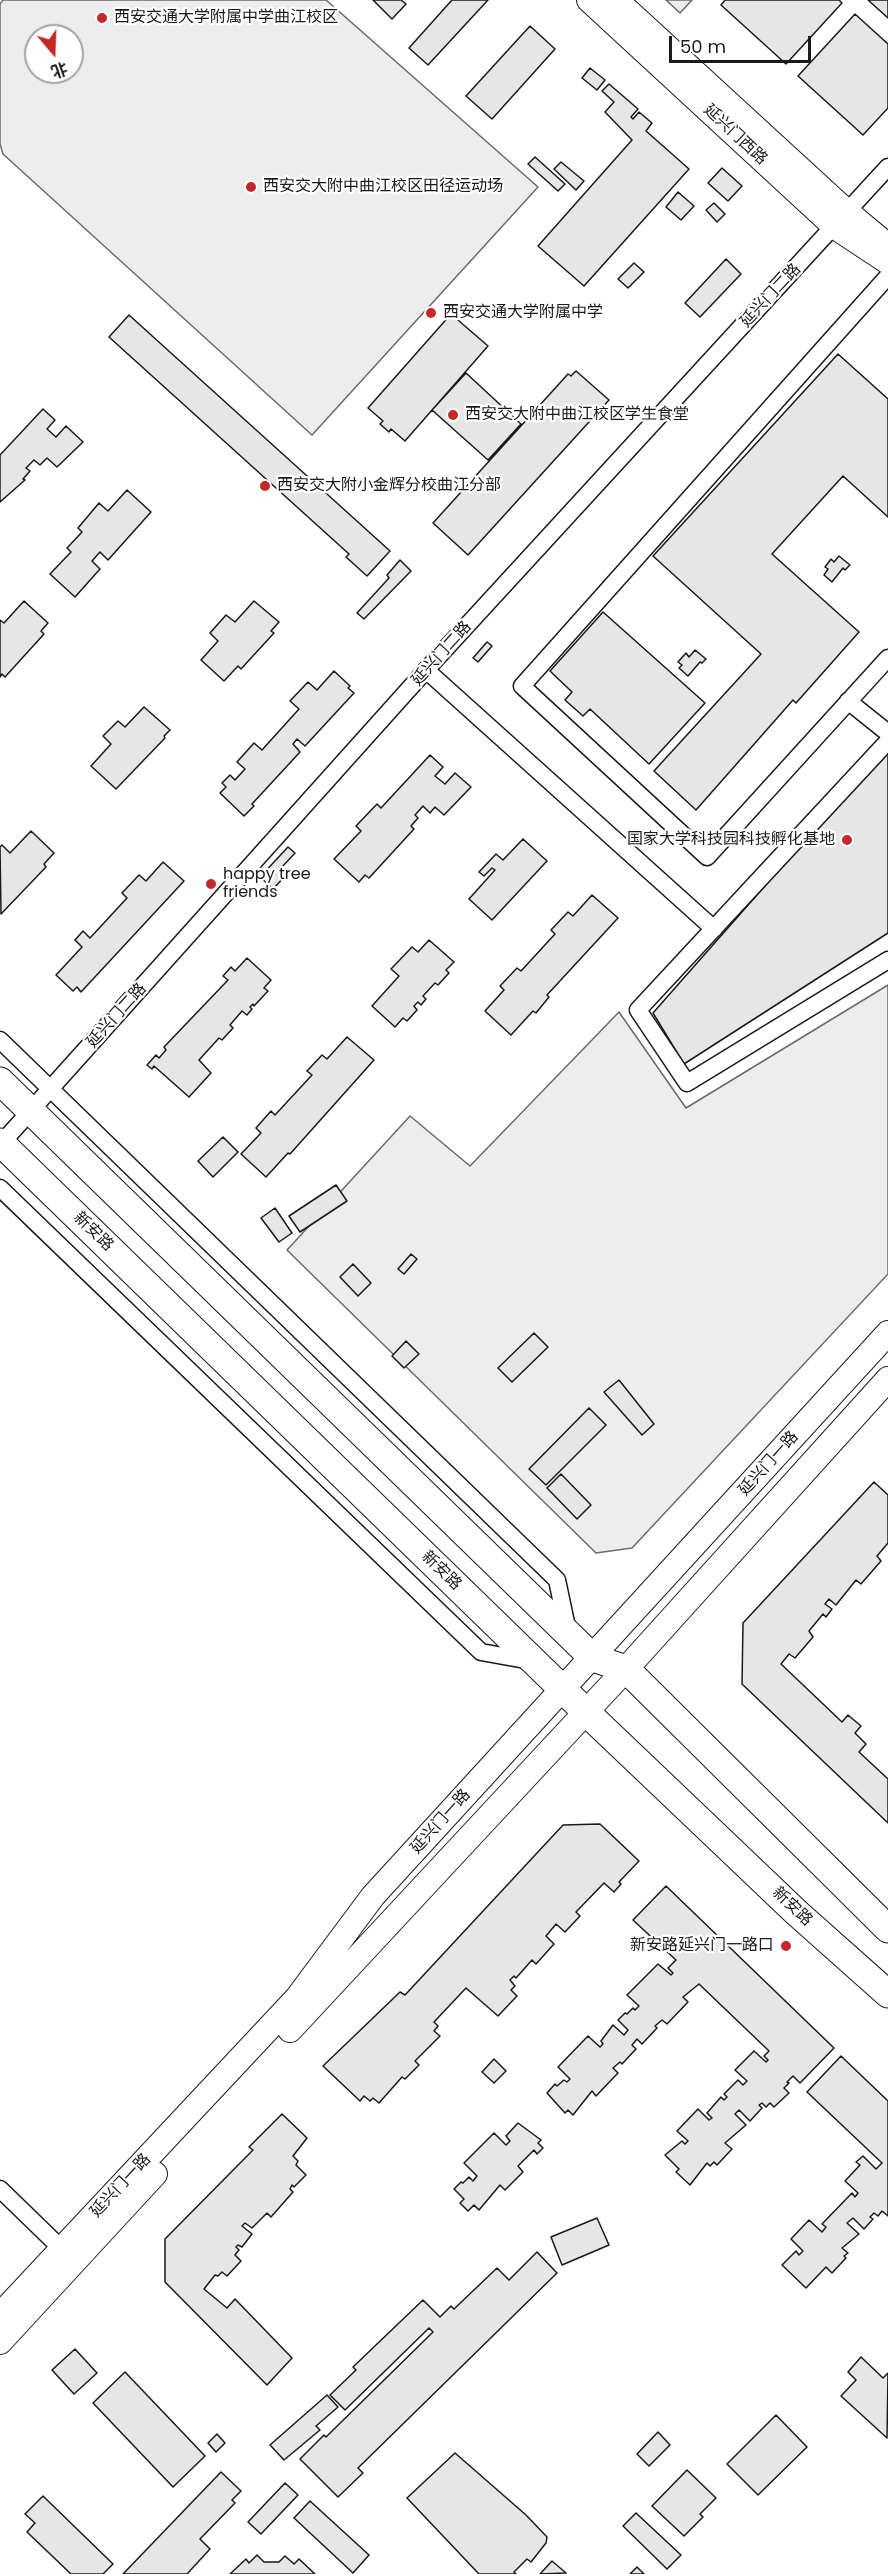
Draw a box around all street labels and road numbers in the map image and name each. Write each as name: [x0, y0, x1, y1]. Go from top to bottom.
street label: 延兴门西路: [699, 101, 771, 169]
street label: 延兴门二路: [737, 260, 805, 332]
street label: 延兴门二路: [408, 618, 476, 690]
street label: 延兴门二路: [83, 980, 151, 1052]
street label: 新安路: [69, 1208, 117, 1256]
street label: 延兴门一路: [735, 1428, 803, 1500]
street label: 新安路: [417, 1547, 465, 1595]
street label: 延兴门一路: [407, 1786, 475, 1858]
street label: 新安路: [768, 1884, 816, 1930]
street label: 延兴门一路: [87, 2150, 155, 2222]

